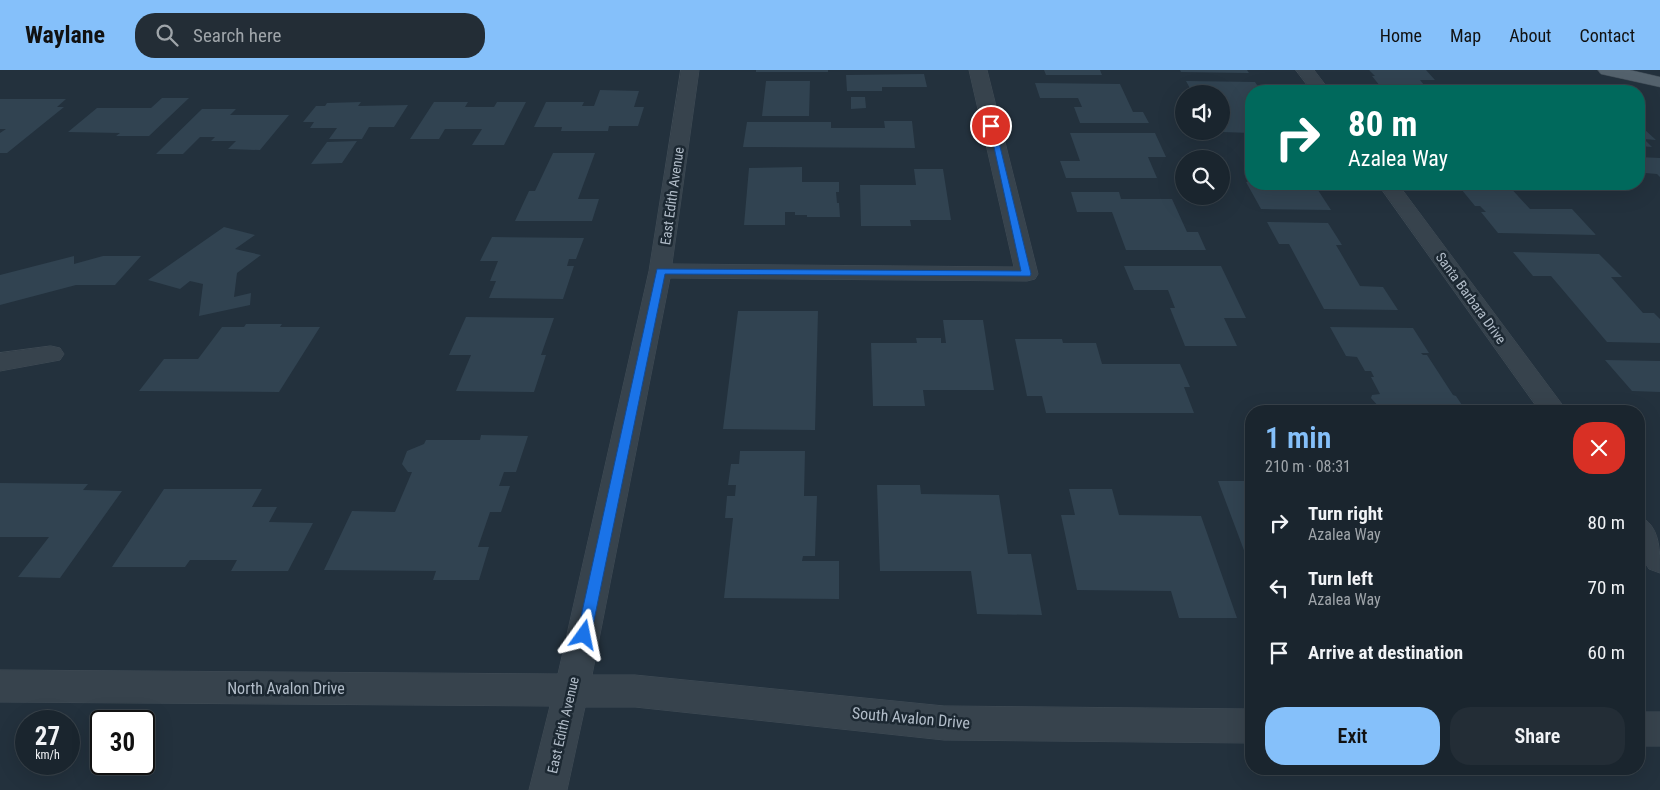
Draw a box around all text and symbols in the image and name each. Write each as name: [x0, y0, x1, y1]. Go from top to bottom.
search box: [135, 13, 485, 58]
text: Waylane: [25, 21, 105, 49]
icon: search: [153, 21, 181, 49]
text: Search here: [193, 24, 281, 47]
text: Home: [1380, 25, 1422, 46]
text: Map: [1450, 25, 1481, 46]
text: About: [1509, 25, 1551, 46]
text: Contact: [1579, 25, 1635, 46]
map controls: [1175, 85, 1230, 205]
button: sound: [1175, 85, 1230, 140]
text: 80 m: [1348, 104, 1417, 145]
pin: [970, 105, 1012, 147]
icon: right: [1265, 105, 1330, 170]
icon: arrive: [977, 112, 1005, 140]
street label: East Edith Avenue: [657, 146, 687, 246]
text: Azalea Way: [1348, 146, 1448, 171]
button: search: [1175, 150, 1230, 205]
street label: Santa Barbara Drive: [1433, 249, 1510, 347]
text: 1 min: [1265, 420, 1331, 455]
button: close: [1573, 422, 1625, 474]
text: 210 m · 08:31: [1265, 457, 1351, 476]
text: Turn right: [1308, 502, 1383, 525]
icon: right: [1265, 509, 1293, 537]
text: 80 m: [1588, 511, 1625, 534]
text: Azalea Way: [1308, 525, 1381, 544]
text: Turn left: [1308, 567, 1373, 590]
icon: left: [1265, 574, 1293, 602]
text: 70 m: [1588, 576, 1625, 599]
text: Azalea Way: [1308, 590, 1381, 609]
position arrow: [557, 608, 609, 660]
icon: arrive: [1265, 639, 1293, 667]
text: Arrive at destination: [1308, 641, 1463, 664]
text: 60 m: [1588, 641, 1625, 664]
street label: East Edith Avenue: [544, 675, 582, 775]
street label: North Avalon Drive: [227, 679, 345, 698]
street label: South Avalon Drive: [851, 703, 971, 733]
button: Exit: [1265, 707, 1440, 765]
button: Share: [1450, 707, 1625, 765]
speed limit sign: 30: [90, 710, 155, 775]
text: 27: [35, 722, 60, 751]
text: km/h: [35, 748, 60, 762]

